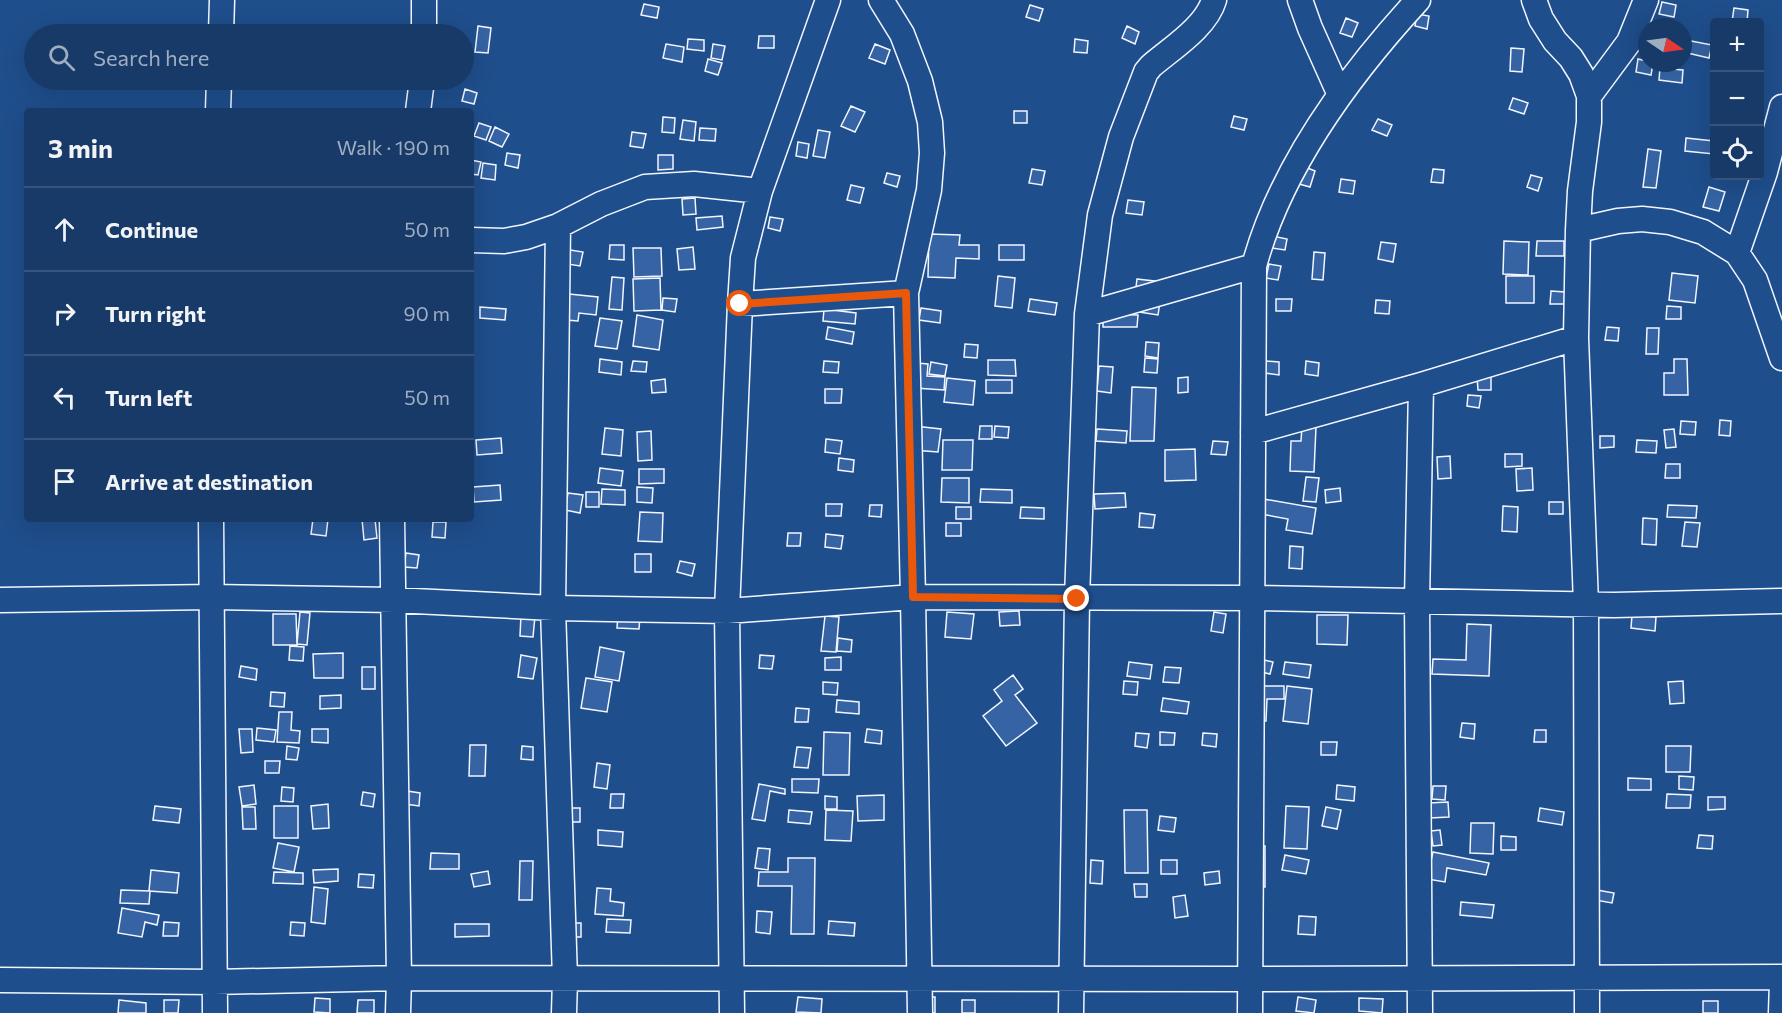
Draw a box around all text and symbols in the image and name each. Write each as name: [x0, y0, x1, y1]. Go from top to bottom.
north arrow: [1638, 18, 1692, 72]
map controls: [1710, 18, 1764, 180]
button: +: [1710, 18, 1764, 72]
search box: [24, 24, 474, 90]
icon: search: [45, 41, 78, 74]
text: Search here: [93, 44, 209, 71]
button: −: [1710, 72, 1764, 126]
button: locate: [1710, 126, 1764, 180]
text: 3 min: [48, 132, 113, 163]
text: Walk · 190 m: [337, 135, 450, 159]
icon: ahead: [48, 213, 81, 246]
text: Continue: [105, 216, 198, 243]
text: 50 m: [404, 217, 450, 241]
route start: [726, 290, 752, 316]
icon: right: [48, 297, 81, 330]
text: Turn right: [105, 300, 206, 327]
text: 90 m: [404, 301, 450, 325]
icon: left: [48, 381, 81, 414]
text: Turn left: [105, 384, 192, 411]
text: 50 m: [404, 385, 450, 409]
icon: arrive: [48, 465, 81, 498]
text: Arrive at destination: [105, 468, 313, 495]
route end: [1063, 585, 1089, 611]

